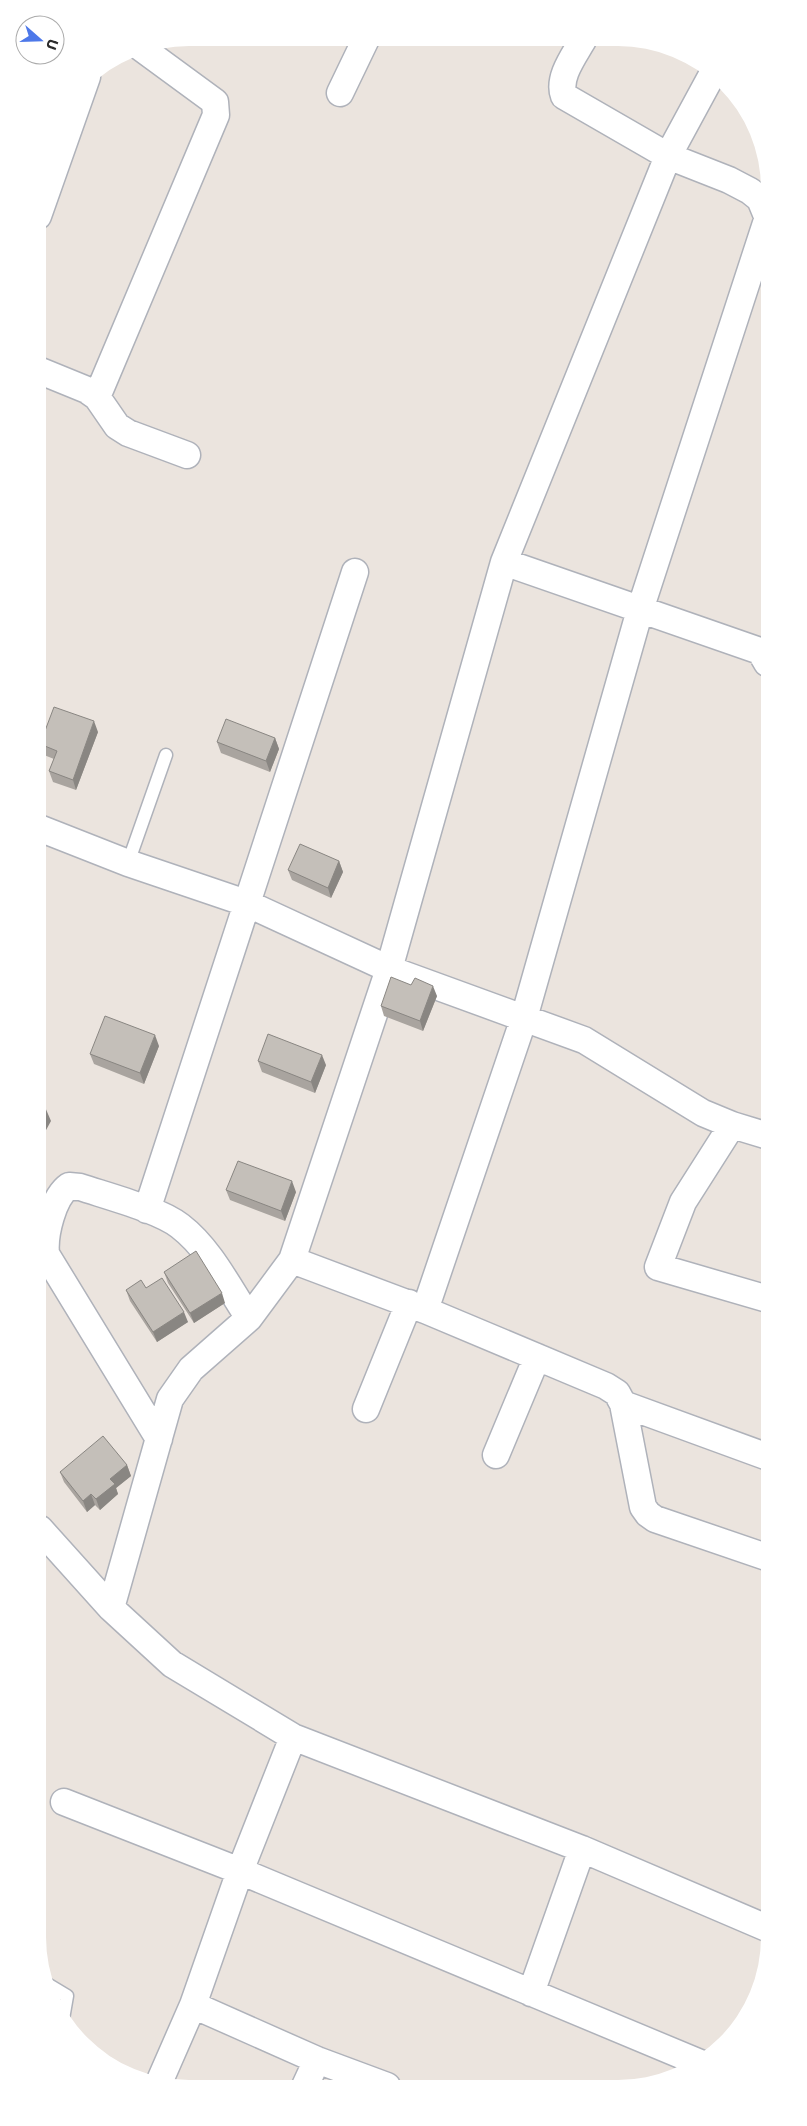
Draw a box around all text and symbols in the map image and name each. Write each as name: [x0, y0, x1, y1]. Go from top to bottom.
north arrow: [15, 15, 65, 65]
text: U: [43, 37, 62, 52]

